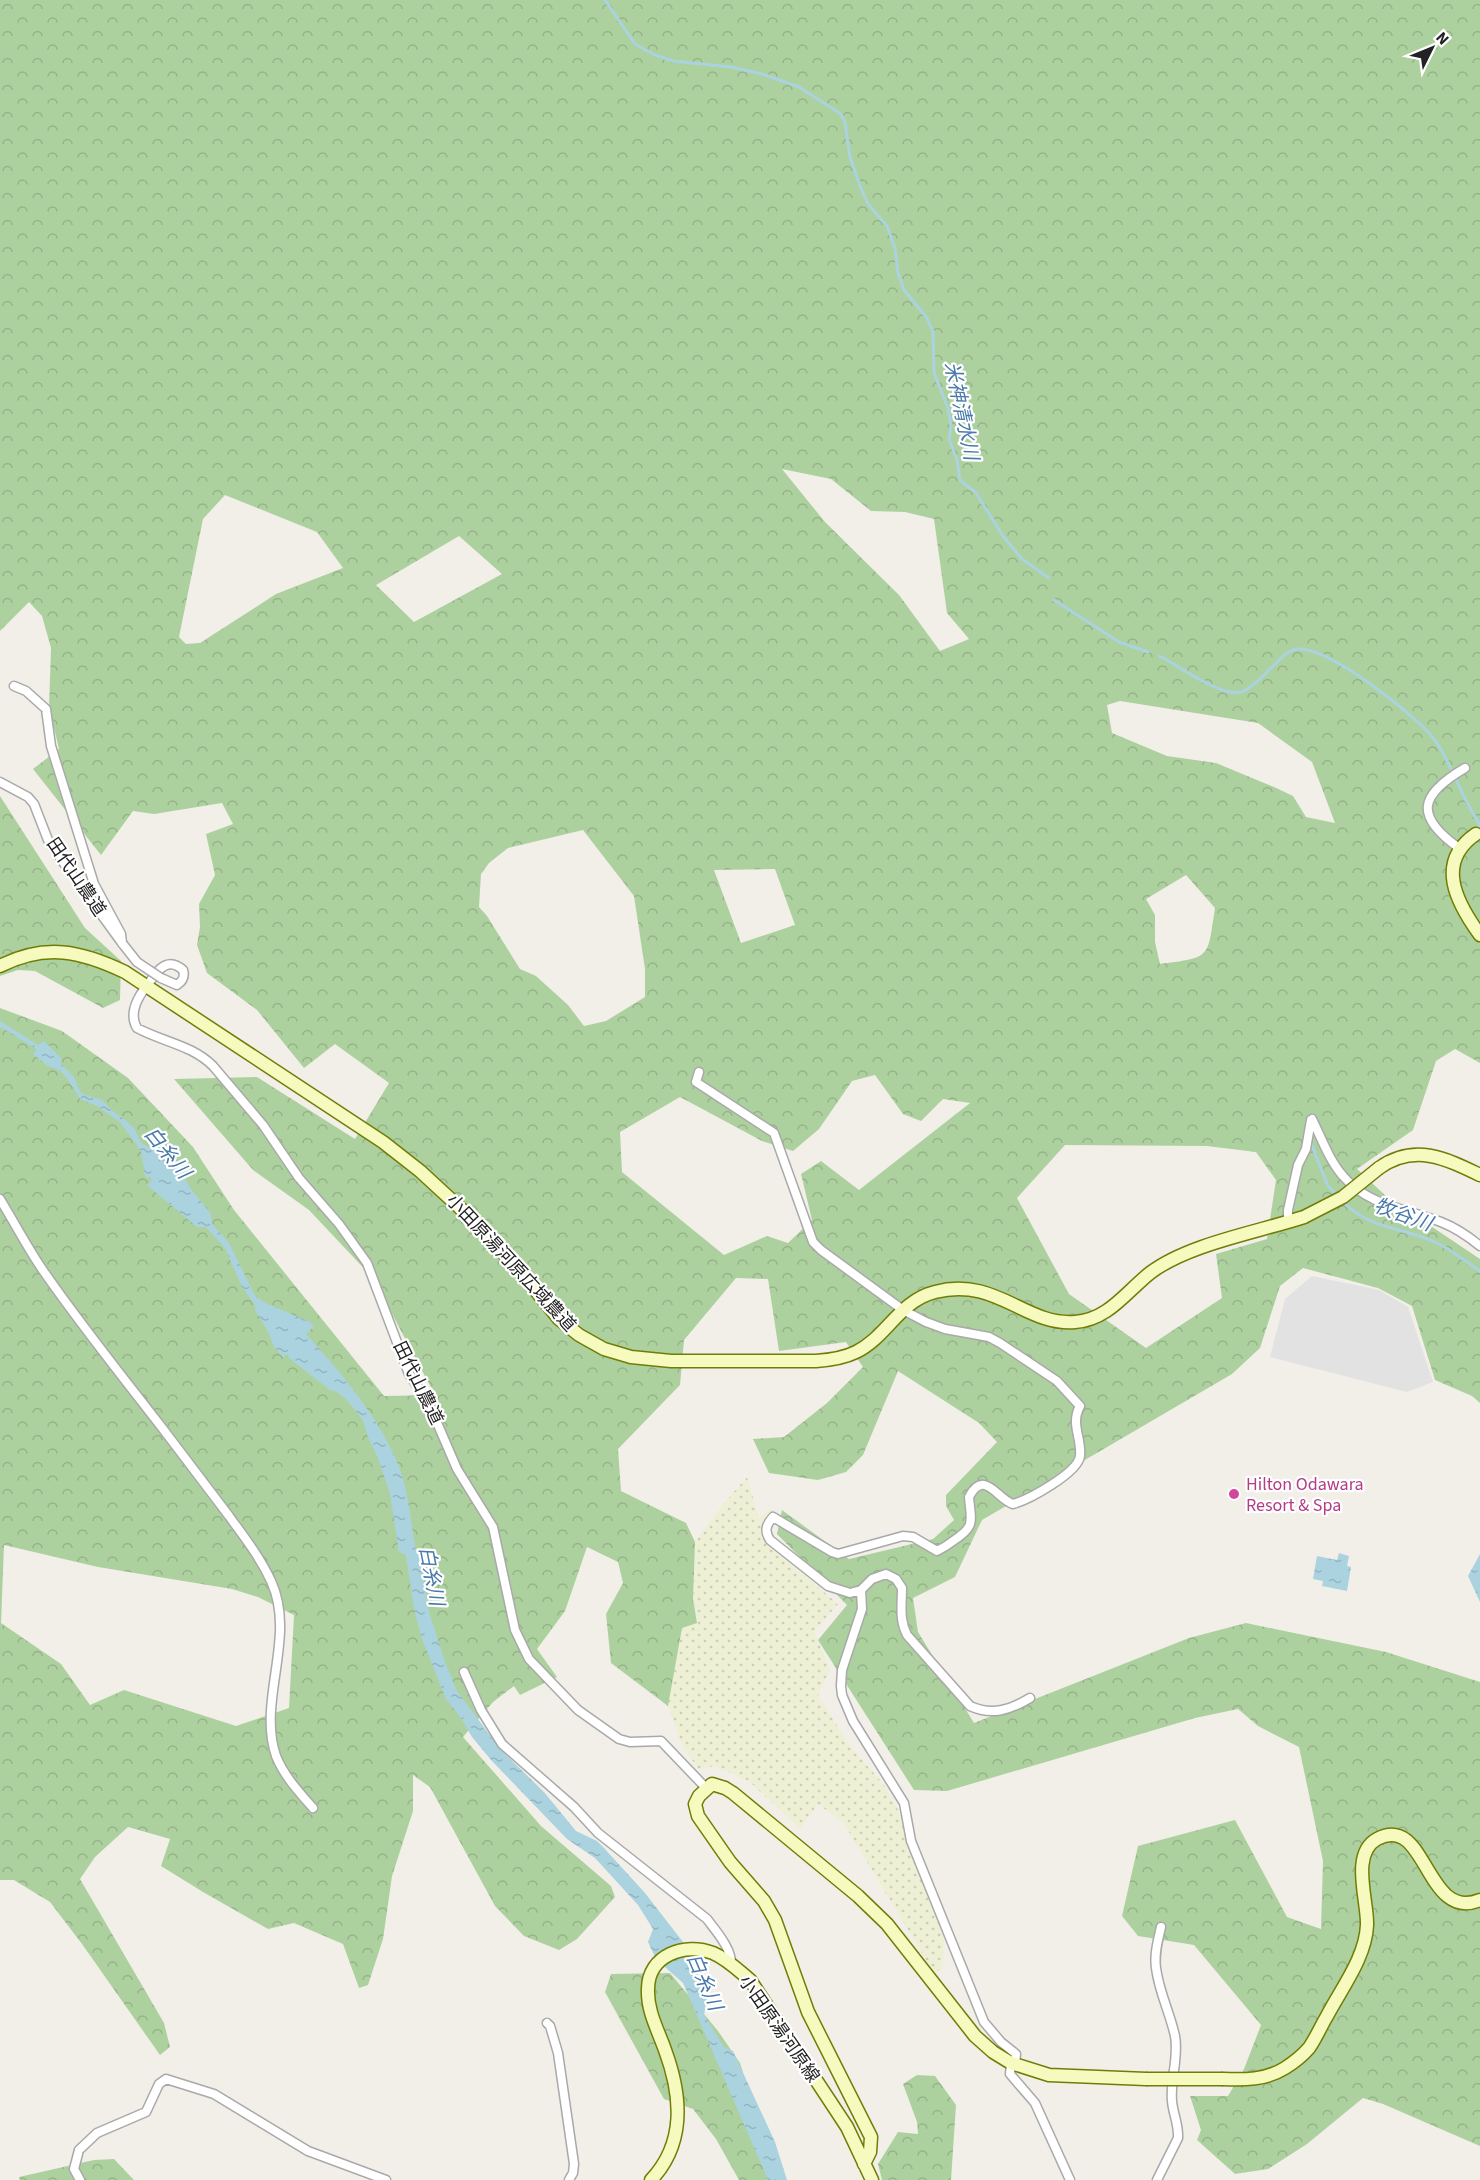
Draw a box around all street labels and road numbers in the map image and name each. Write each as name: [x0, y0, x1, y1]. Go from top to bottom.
street label: 田代山農道: [40, 833, 112, 921]
street label: 小田原湯河原広域農道: [440, 1189, 582, 1337]
street label: 田代山農道: [387, 1337, 449, 1429]
street label: 小田原湯河原線: [733, 1970, 825, 2088]

